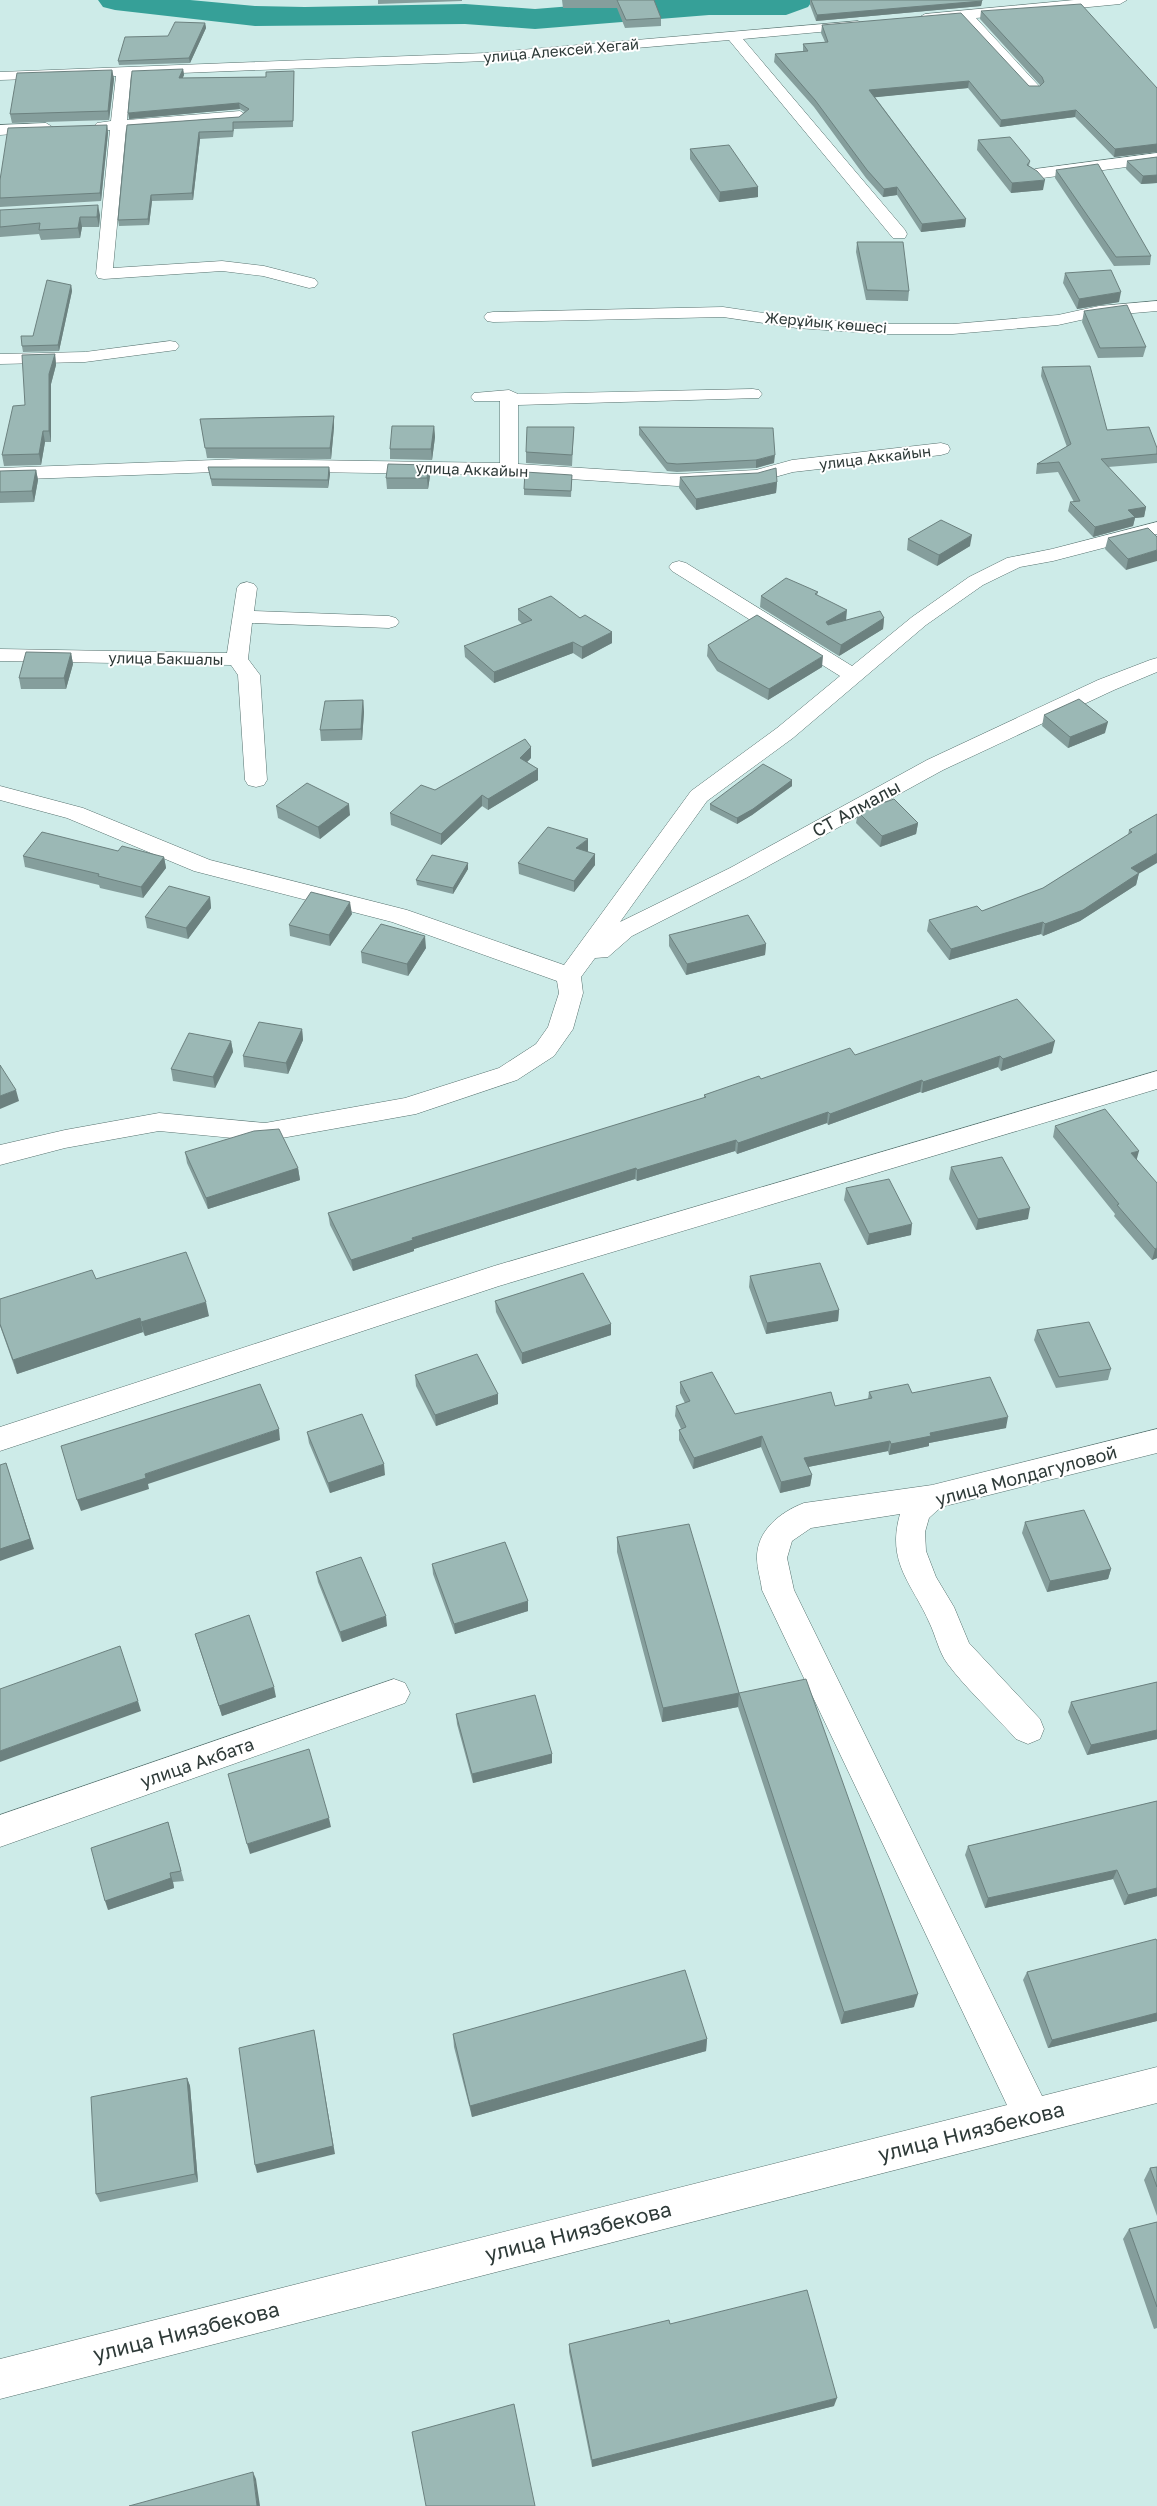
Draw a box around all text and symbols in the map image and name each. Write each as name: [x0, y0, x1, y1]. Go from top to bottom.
street label: улица Алексей Хегай: [482, 34, 640, 66]
street label: Жерұйық көшесі: [764, 308, 888, 337]
street label: улица Аккайын: [818, 441, 932, 473]
street label: улица Аккайын: [415, 458, 529, 480]
street label: улица Бакшалы: [108, 648, 224, 668]
street label: СТ Алмалы: [808, 775, 904, 841]
street label: улица Молдагуловой: [933, 1440, 1119, 1510]
street label: улица Акбата: [137, 1732, 257, 1792]
street label: улица Ниязбекова: [875, 2095, 1067, 2167]
street label: улица Ниязбекова: [482, 2195, 674, 2267]
street label: улица Ниязбекова: [90, 2295, 282, 2367]

